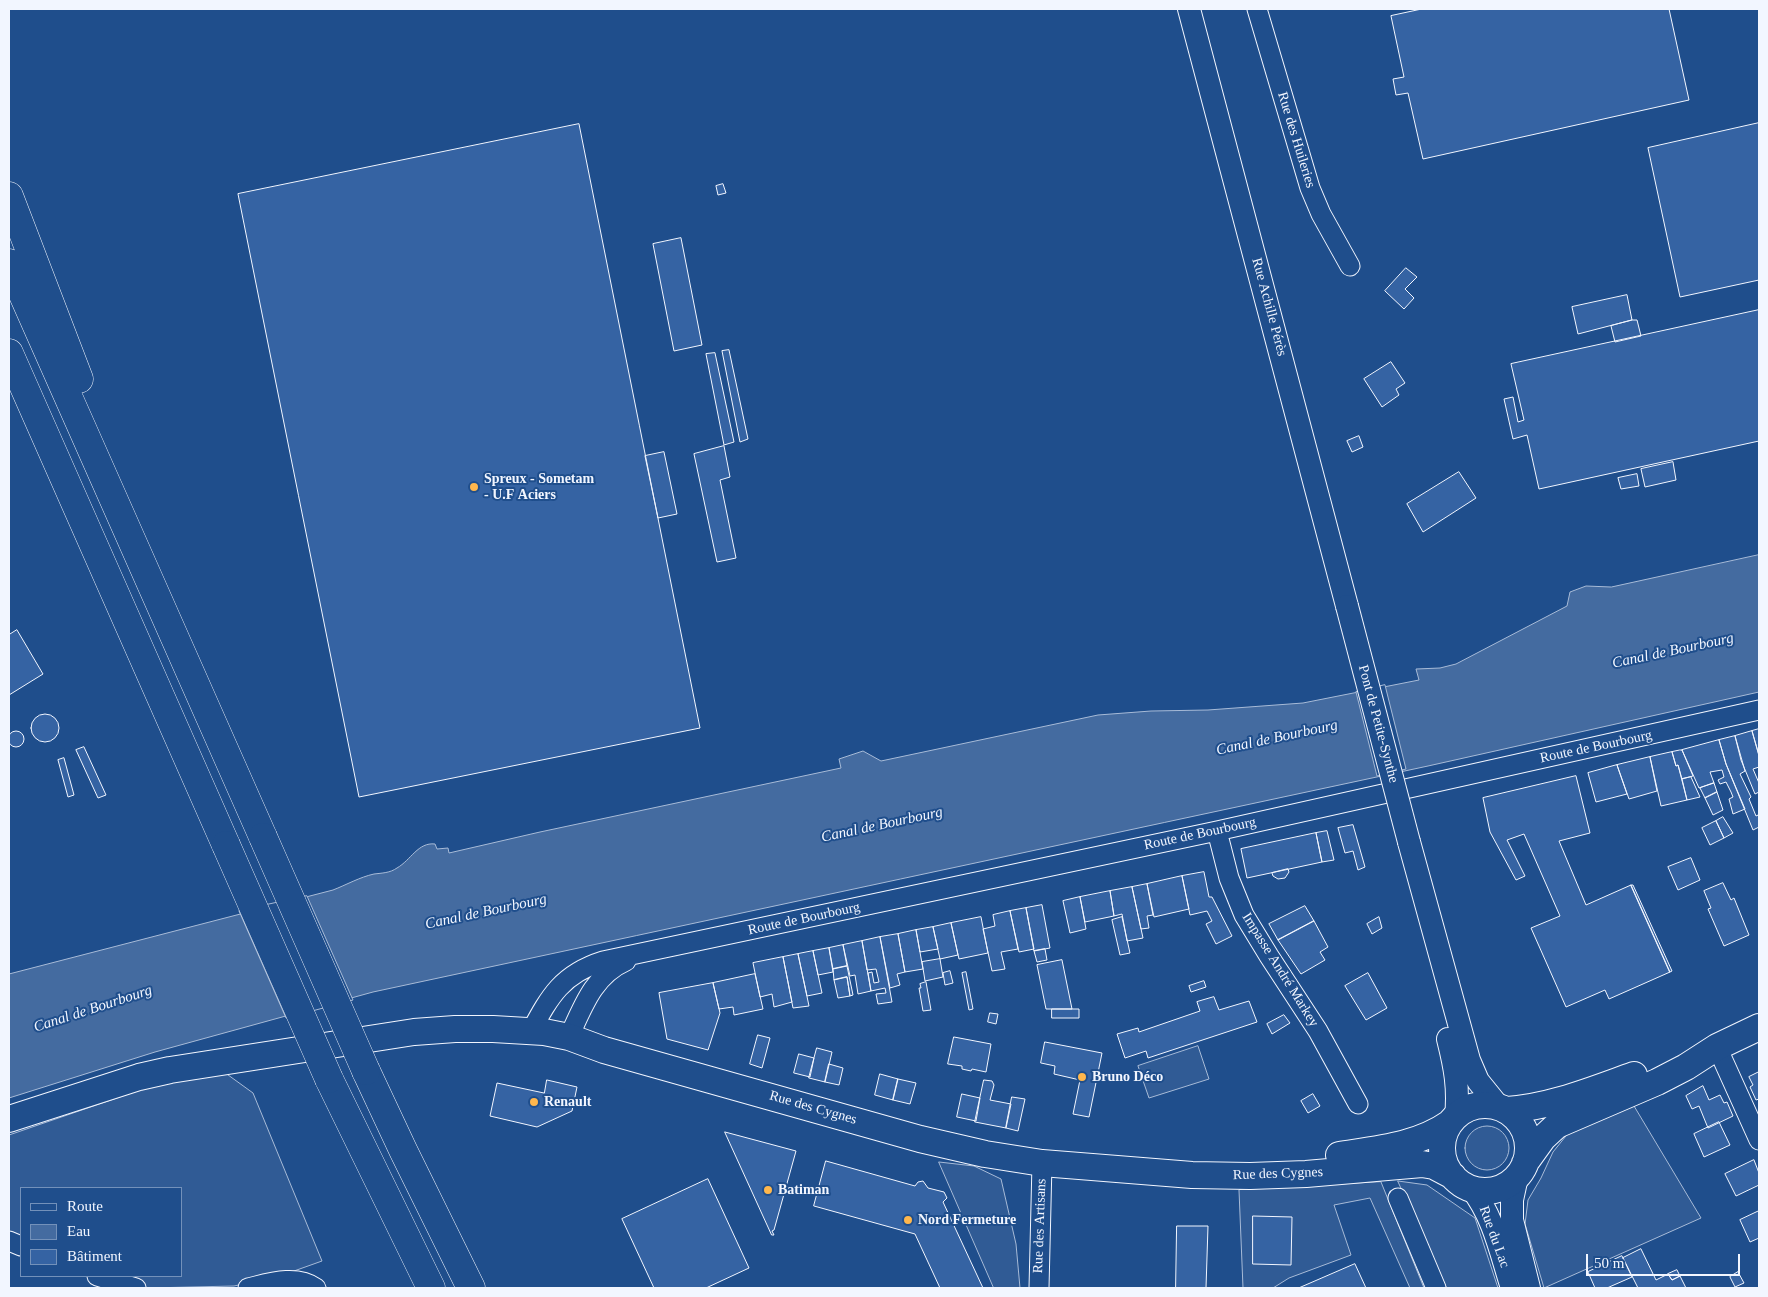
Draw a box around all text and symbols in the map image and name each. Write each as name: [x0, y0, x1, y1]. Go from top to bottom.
street label: Rue des Huileries: [1273, 90, 1319, 190]
street label: Rue Achille Pérès: [1248, 256, 1290, 358]
place label: Spreux - Sometam - U.F Aciers: [484, 471, 594, 504]
marker: Spreux - Sometam - U.F Aciers: [468, 481, 480, 493]
water label: Canal de Bourbourg: [1611, 629, 1735, 673]
street label: Pont de Petite-Synthe: [1354, 663, 1402, 785]
water label: Canal de Bourbourg: [1215, 716, 1339, 760]
street label: Route de Bourbourg: [1538, 727, 1654, 767]
water label: Canal de Bourbourg: [820, 803, 944, 847]
street label: Route de Bourbourg: [1142, 814, 1258, 854]
water label: Canal de Bourbourg: [424, 890, 548, 934]
street label: Route de Bourbourg: [746, 899, 862, 939]
street label: Impasse André Markey: [1238, 910, 1322, 1030]
water label: Canal de Bourbourg: [31, 981, 155, 1037]
place label: Bruno Déco: [1092, 1069, 1163, 1085]
marker: Bruno Déco: [1076, 1071, 1088, 1083]
street label: Rue des Cygnes: [767, 1087, 859, 1129]
place label: Renault: [544, 1094, 591, 1110]
marker: Renault: [528, 1096, 540, 1108]
street label: Rue des Cygnes: [1233, 1164, 1323, 1184]
street label: Rue des Artisans: [1030, 1178, 1050, 1274]
place label: Batiman: [778, 1182, 829, 1198]
marker: Batiman: [762, 1184, 774, 1196]
legend: [20, 1187, 182, 1277]
text: Route: [67, 1198, 103, 1214]
street label: Rue du Lac: [1475, 1204, 1513, 1270]
place label: Nord Fermeture: [918, 1212, 1016, 1228]
marker: Nord Fermeture: [902, 1214, 914, 1226]
text: Eau: [67, 1223, 90, 1239]
scale bar: [1588, 1244, 1742, 1276]
text: Bâtiment: [67, 1248, 122, 1264]
text: 50 m: [1594, 1255, 1624, 1271]

